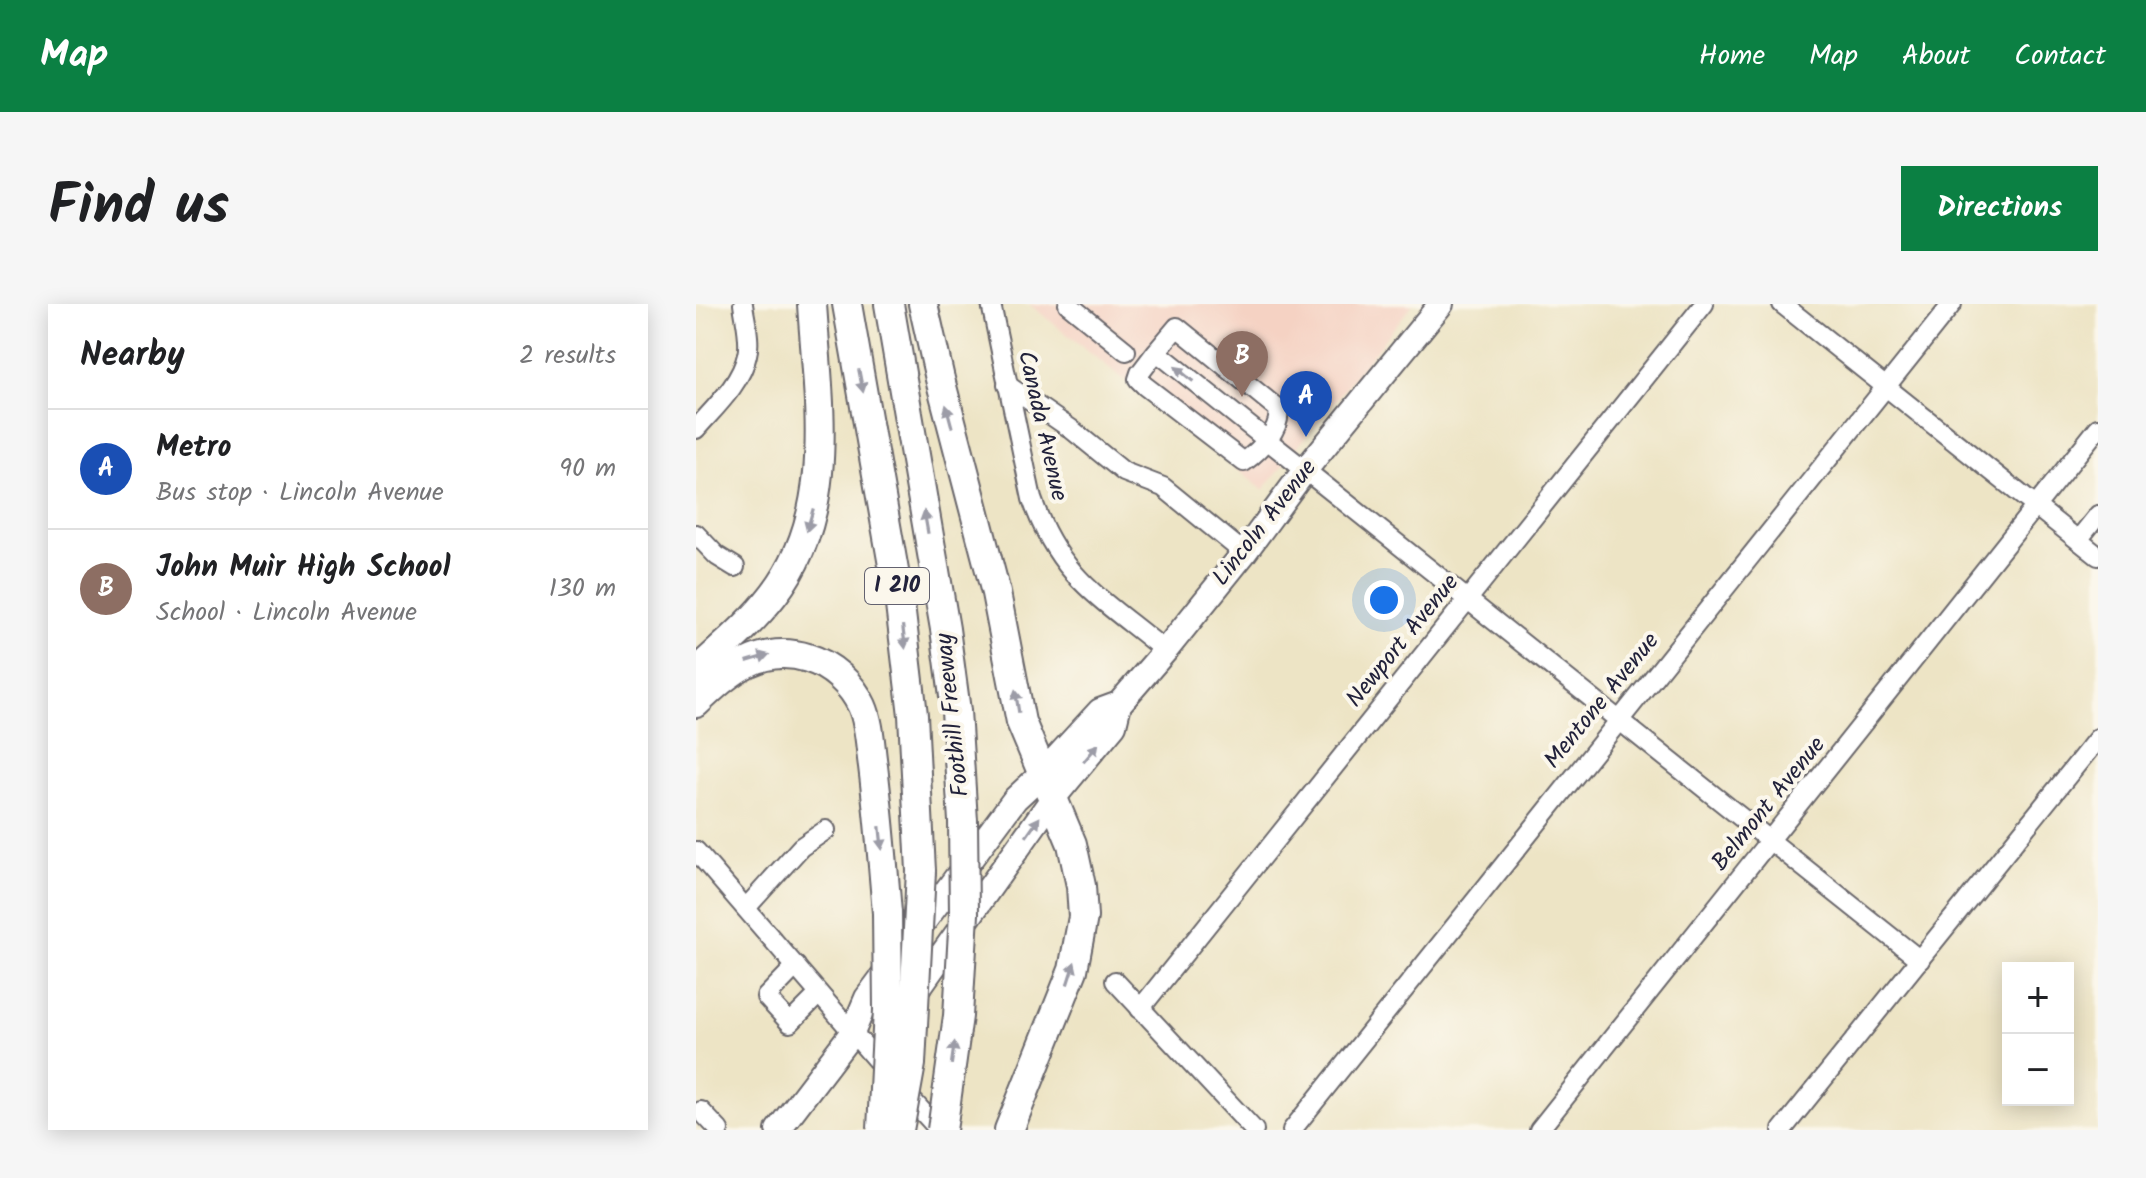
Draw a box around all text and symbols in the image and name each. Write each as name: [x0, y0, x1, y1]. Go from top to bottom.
text: Map: [40, 26, 109, 86]
text: Home: [1699, 34, 1765, 79]
text: Map: [1809, 34, 1858, 79]
text: About: [1902, 34, 1970, 79]
text: Contact: [2014, 34, 2106, 79]
text: Find us: [48, 163, 229, 253]
button: Directions: [1901, 166, 2098, 251]
text: Nearby: [80, 329, 185, 383]
pin: B: [1216, 331, 1268, 397]
text: 2 results: [519, 335, 616, 377]
street label: Canada Avenue: [1006, 347, 1078, 505]
one-way arrow: [1174, 367, 1194, 383]
one-way arrow: [856, 368, 868, 393]
pin: A: [1280, 371, 1332, 437]
one-way arrow: [943, 404, 955, 429]
text: Metro: [156, 424, 231, 472]
text: A: [98, 448, 114, 490]
text: 90 m: [559, 448, 616, 490]
street label: Lincoln Avenue: [1203, 451, 1327, 595]
text: Bus stop · Lincoln Avenue: [156, 472, 444, 514]
one-way arrow: [803, 509, 816, 533]
one-way arrow: [920, 509, 932, 534]
text: John Muir High School: [156, 544, 450, 592]
street label: Newport Avenue: [1337, 565, 1470, 717]
text: B: [98, 568, 114, 610]
text: 130 m: [549, 568, 616, 610]
road number: I 210: [865, 568, 929, 604]
your location: [1364, 580, 1404, 620]
text: School · Lincoln Avenue: [156, 592, 417, 634]
street label: Mentone Avenue: [1534, 624, 1670, 778]
one-way arrow: [897, 625, 910, 650]
street label: Foothill Freeway: [925, 631, 981, 799]
one-way arrow: [747, 651, 771, 664]
one-way arrow: [1011, 688, 1023, 713]
street label: Belmont Avenue: [1702, 728, 1836, 880]
one-way arrow: [1082, 743, 1099, 763]
one-way arrow: [1025, 817, 1040, 838]
one-way arrow: [875, 826, 888, 851]
one-way arrow: [1065, 960, 1078, 984]
map controls: [2002, 962, 2074, 1106]
button: +: [2002, 962, 2074, 1034]
button: −: [2002, 1034, 2074, 1106]
one-way arrow: [947, 1040, 960, 1065]

